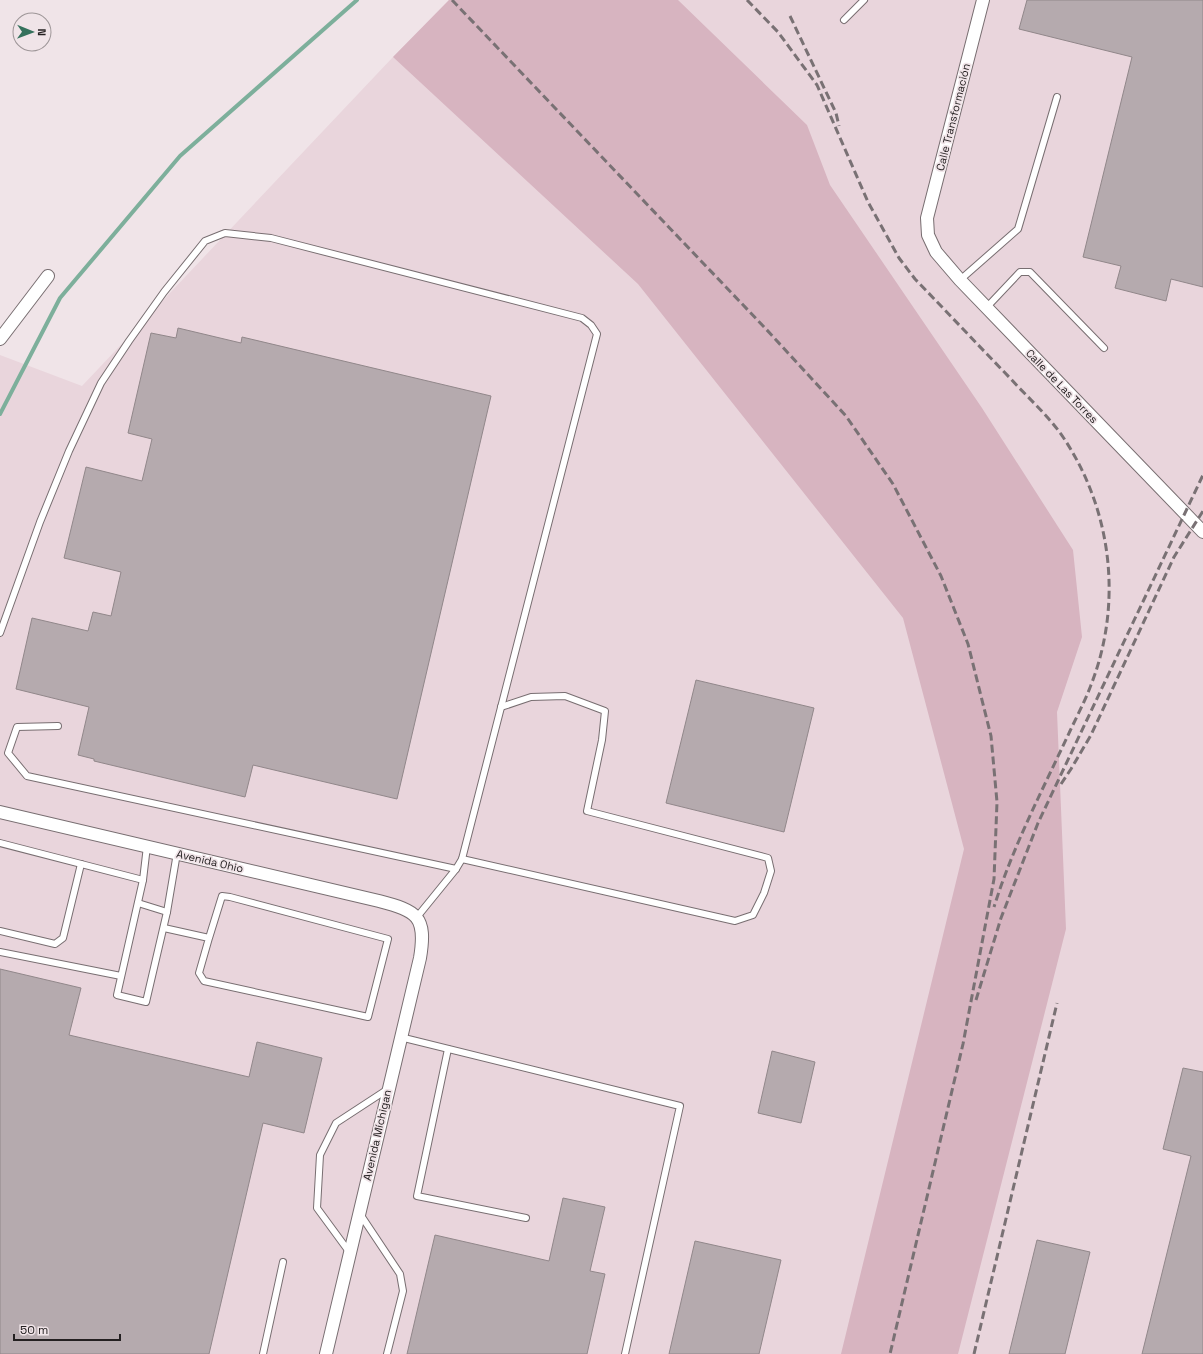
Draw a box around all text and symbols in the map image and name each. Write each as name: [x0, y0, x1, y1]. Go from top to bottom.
north arrow: [12, 12, 52, 52]
text: N: [35, 28, 49, 36]
street label: Calle Transformación: [933, 62, 973, 172]
street label: Calle de Las Torres: [1023, 346, 1101, 426]
street label: Avenida Ohio: [175, 847, 245, 876]
street label: Avenida Míchigan: [360, 1088, 394, 1182]
scale bar: [14, 1316, 120, 1342]
text: 50 m: [20, 1322, 48, 1338]

